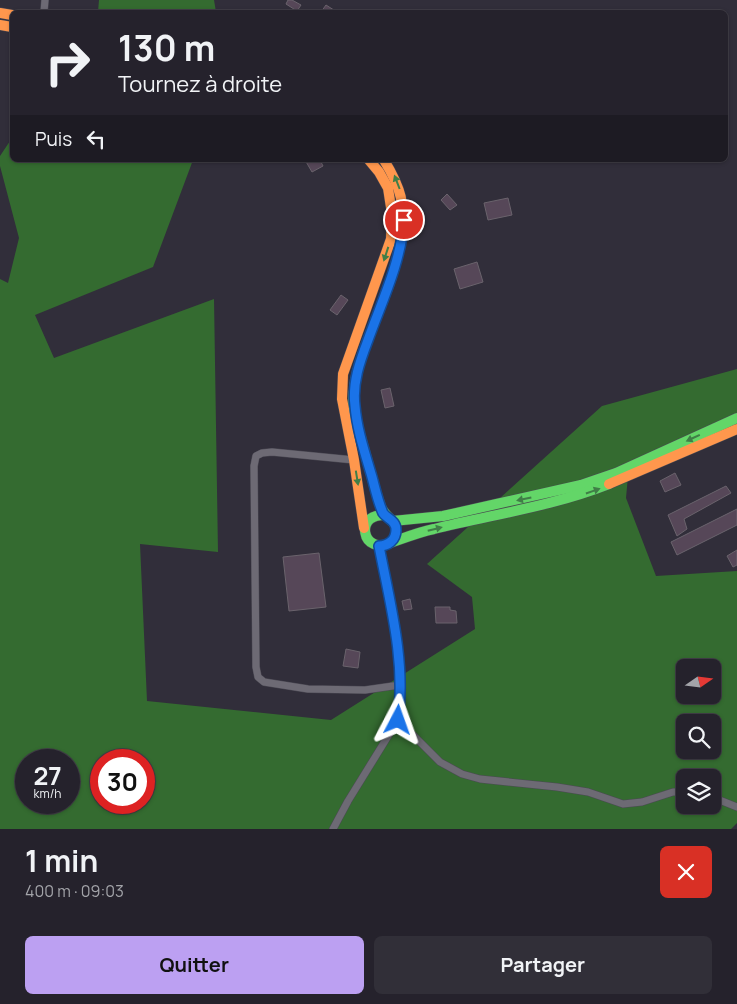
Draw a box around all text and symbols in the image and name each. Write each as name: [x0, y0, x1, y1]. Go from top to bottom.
text: 130 m: [118, 24, 215, 72]
icon: right: [35, 30, 100, 95]
text: Tournez à droite: [118, 69, 282, 99]
icon: left: [82, 125, 110, 153]
text: Puis: [35, 126, 72, 152]
one-way arrow: [393, 174, 401, 189]
pin: [383, 199, 425, 241]
icon: arrive: [390, 206, 418, 234]
one-way arrow: [382, 247, 390, 262]
one-way arrow: [686, 434, 700, 442]
one-way arrow: [353, 470, 361, 486]
one-way arrow: [586, 487, 601, 495]
one-way arrow: [516, 495, 532, 503]
one-way arrow: [428, 525, 443, 533]
north arrow: [676, 659, 721, 704]
map controls: [676, 659, 721, 814]
position arrow: [371, 693, 423, 745]
button: search: [676, 714, 721, 759]
speed limit sign: 30: [90, 749, 155, 814]
text: 27: [33, 758, 62, 793]
button: layers: [676, 769, 721, 814]
text: km/h: [34, 785, 61, 802]
text: 1 min: [25, 840, 98, 881]
button: close: [660, 846, 712, 898]
text: 400 m · 09:03: [25, 880, 124, 902]
button: Quitter: [25, 936, 364, 994]
button: Partager: [374, 936, 712, 994]

